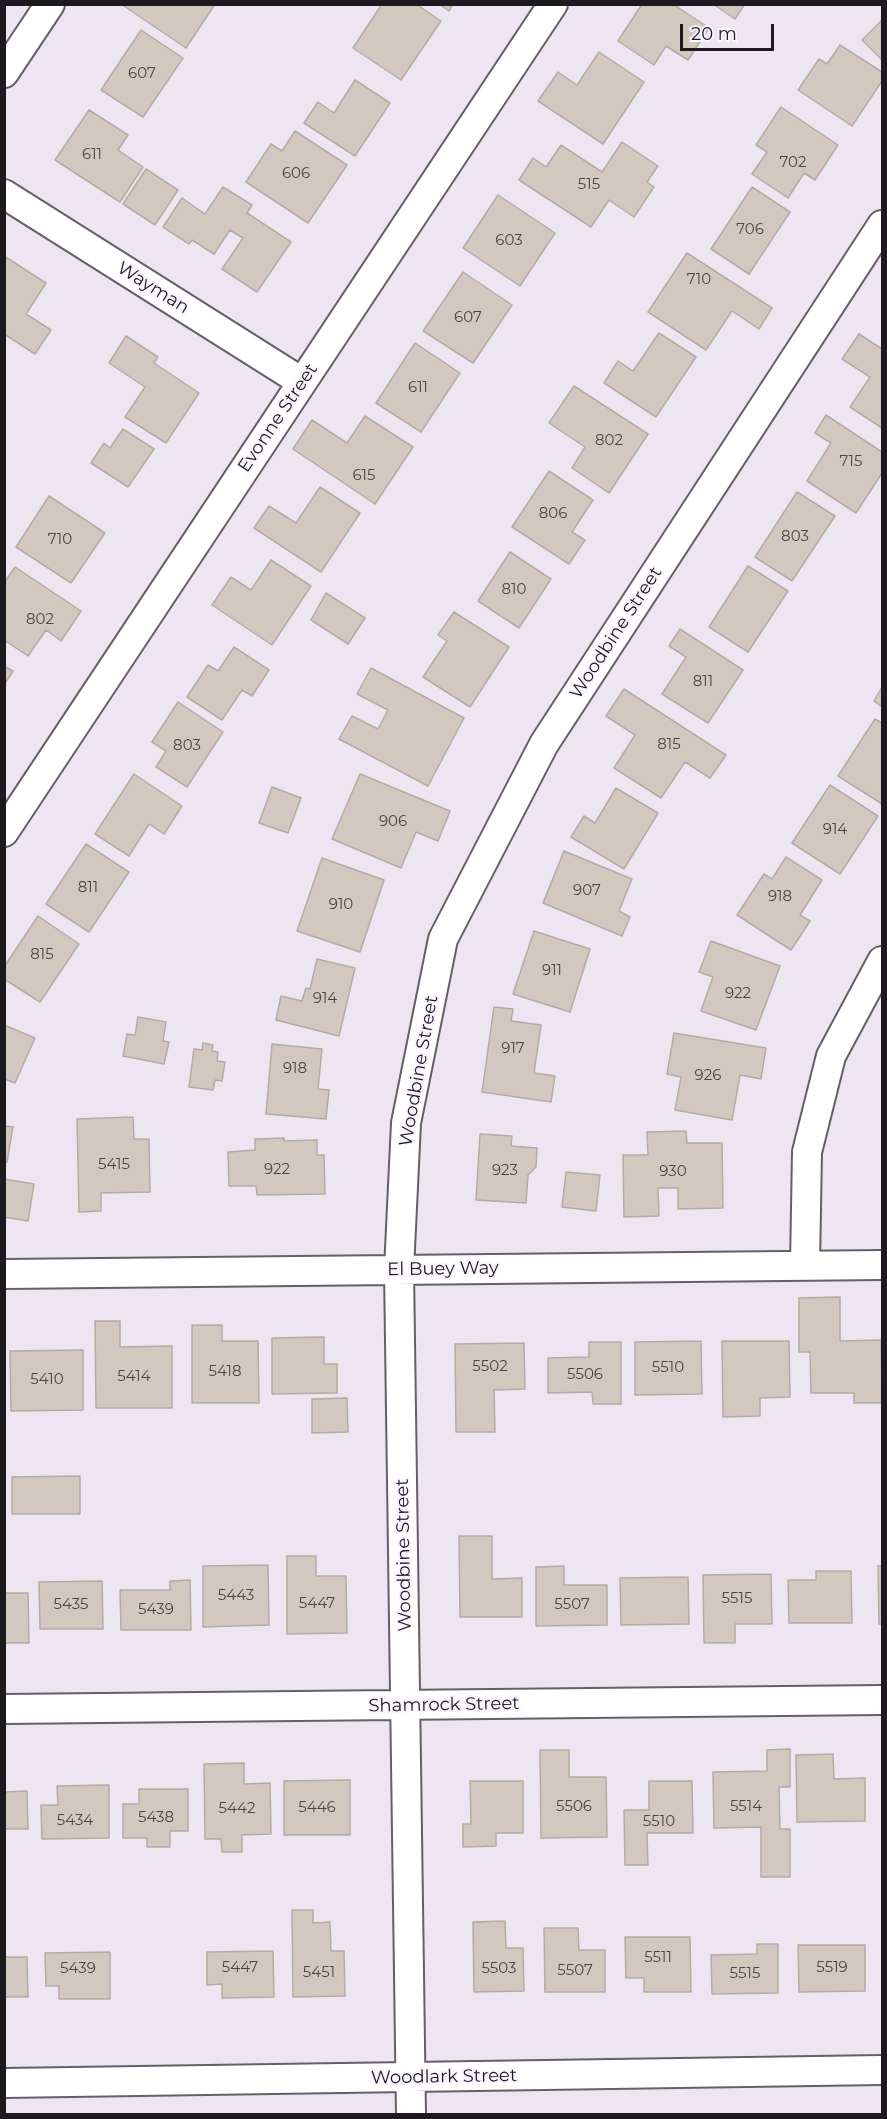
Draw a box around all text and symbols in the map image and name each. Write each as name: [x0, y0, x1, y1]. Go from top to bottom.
scale bar: [683, 12, 778, 50]
text: 20 m: [691, 23, 737, 45]
house number: 607: [128, 65, 156, 83]
house number: 611: [82, 146, 102, 164]
house number: 702: [780, 154, 806, 172]
house number: 606: [282, 165, 310, 183]
house number: 515: [578, 176, 600, 194]
house number: 706: [736, 221, 764, 239]
house number: 603: [495, 232, 523, 250]
street label: Wayman: [113, 257, 193, 319]
house number: 710: [687, 271, 711, 289]
house number: 607: [454, 309, 482, 327]
street label: Evonne Street: [234, 359, 322, 477]
house number: 611: [408, 379, 428, 397]
house number: 802: [595, 432, 623, 450]
house number: 715: [840, 453, 862, 471]
house number: 615: [352, 467, 376, 485]
house number: 806: [539, 505, 567, 523]
house number: 803: [781, 528, 809, 546]
house number: 710: [48, 531, 72, 549]
street label: Woodbine Street: [565, 563, 667, 703]
house number: 810: [502, 581, 526, 599]
house number: 802: [26, 611, 54, 629]
house number: 811: [693, 673, 713, 691]
house number: 815: [657, 736, 681, 754]
house number: 803: [173, 737, 201, 755]
house number: 906: [379, 813, 407, 831]
house number: 914: [823, 821, 847, 839]
house number: 811: [78, 879, 98, 897]
house number: 907: [573, 882, 601, 900]
house number: 918: [768, 888, 792, 906]
house number: 910: [329, 896, 353, 914]
house number: 815: [30, 946, 54, 964]
house number: 911: [542, 962, 562, 980]
house number: 922: [725, 985, 751, 1003]
house number: 914: [313, 990, 337, 1008]
street label: Woodbine Street: [395, 994, 443, 1148]
house number: 917: [501, 1040, 525, 1058]
house number: 918: [283, 1060, 307, 1078]
house number: 926: [695, 1067, 721, 1085]
house number: 5415: [98, 1156, 130, 1174]
house number: 922: [264, 1161, 290, 1179]
house number: 923: [492, 1162, 518, 1180]
house number: 930: [659, 1163, 687, 1181]
street label: El Buey Way: [387, 1257, 499, 1281]
house number: 5502: [472, 1358, 508, 1376]
house number: 5510: [652, 1359, 684, 1377]
house number: 5418: [208, 1363, 242, 1381]
house number: 5506: [567, 1366, 603, 1384]
house number: 5414: [117, 1368, 151, 1386]
house number: 5410: [30, 1371, 64, 1389]
street label: Woodbine Street: [392, 1478, 416, 1632]
house number: 5443: [218, 1587, 254, 1605]
house number: 5515: [722, 1590, 752, 1608]
house number: 5447: [299, 1595, 335, 1613]
house number: 5435: [54, 1596, 88, 1614]
house number: 5507: [554, 1596, 590, 1614]
house number: 5439: [138, 1601, 174, 1619]
street label: Shamrock Street: [368, 1693, 520, 1717]
house number: 5506: [556, 1798, 592, 1816]
house number: 5514: [730, 1798, 762, 1816]
house number: 5446: [298, 1799, 336, 1817]
house number: 5442: [219, 1800, 255, 1818]
house number: 5438: [138, 1809, 174, 1827]
house number: 5434: [57, 1812, 93, 1830]
house number: 5510: [643, 1813, 675, 1831]
house number: 5511: [644, 1949, 672, 1967]
house number: 5447: [222, 1959, 258, 1977]
house number: 5519: [816, 1959, 848, 1977]
house number: 5439: [60, 1960, 96, 1978]
house number: 5503: [481, 1960, 517, 1978]
house number: 5507: [557, 1962, 593, 1980]
house number: 5451: [303, 1964, 335, 1982]
house number: 5515: [730, 1965, 760, 1983]
street label: Woodlark Street: [371, 2065, 517, 2089]

